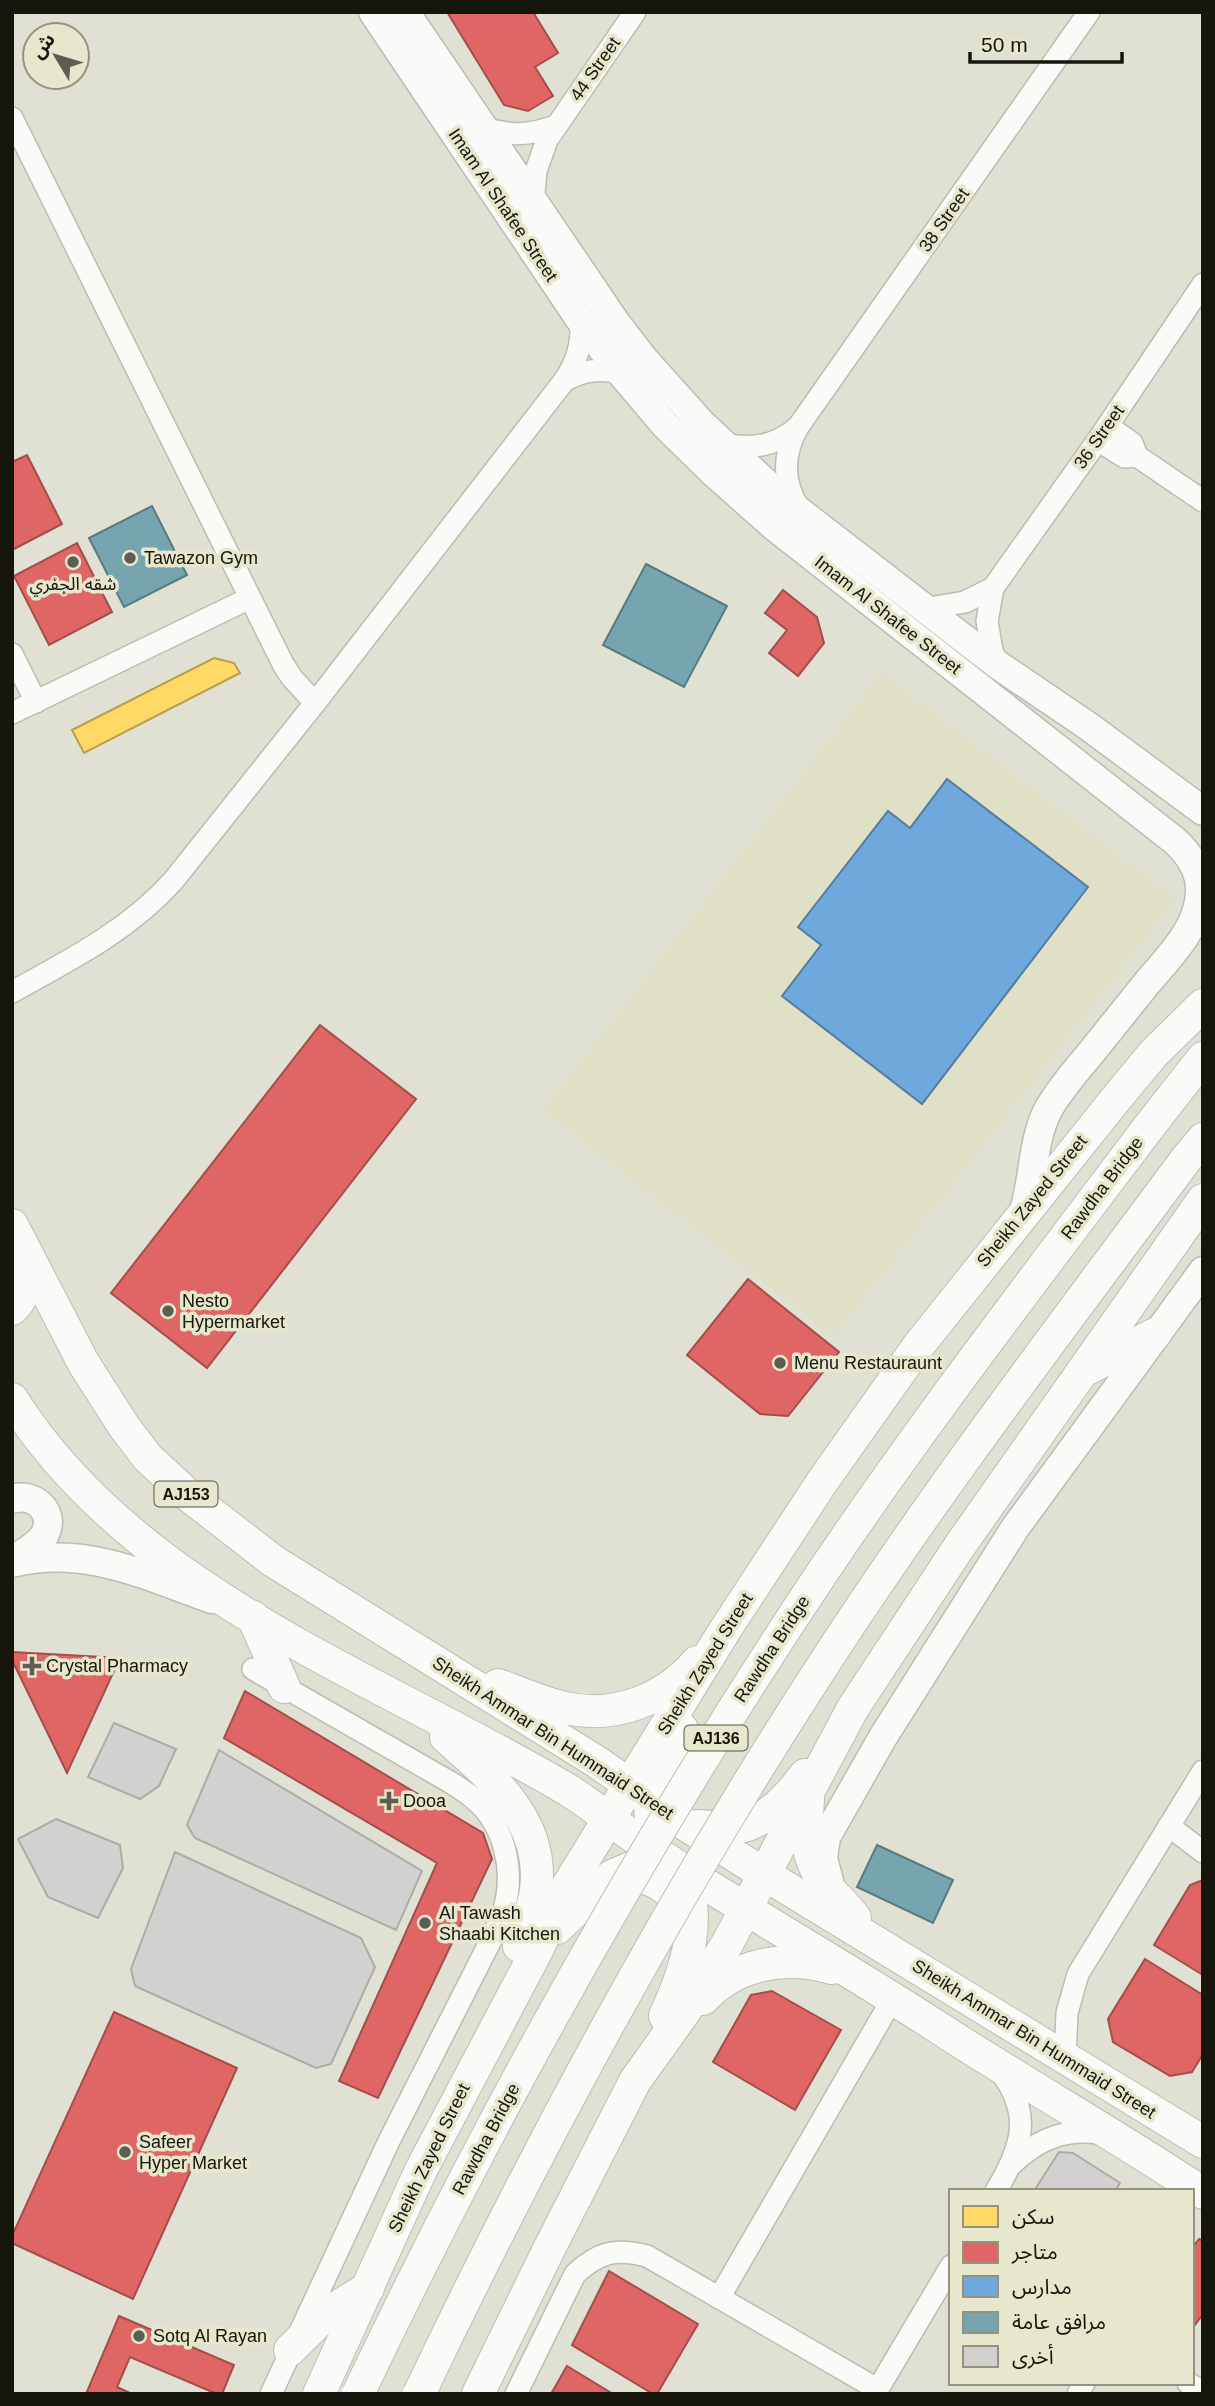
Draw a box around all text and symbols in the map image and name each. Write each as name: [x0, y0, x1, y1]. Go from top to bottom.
north arrow: [21, 21, 91, 91]
scale bar: [970, 21, 1122, 65]
text: ش: [27, 29, 59, 63]
street label: 44 Street: [566, 33, 624, 105]
text: 50 m: [981, 33, 1028, 56]
street label: Imam Al Shafee Street: [444, 125, 562, 285]
street label: 38 Street: [915, 184, 973, 256]
street label: 36 Street: [1070, 401, 1128, 473]
place label: Tawazon Gym: [144, 548, 258, 568]
marker: Tawazon Gym: [122, 550, 138, 566]
street label: Imam Al Shafee Street: [811, 552, 965, 678]
marker: شقه الجفري: [65, 554, 81, 570]
place label: شقه الجفري: [30, 574, 116, 597]
street label: Sheikh Zayed Street: [973, 1131, 1091, 1271]
street label: Rawdha Bridge: [1057, 1133, 1147, 1243]
place label: Nesto Hypermarket: [182, 1291, 285, 1332]
marker: Nesto Hypermarket: [160, 1303, 176, 1319]
place label: Menu Restauraunt: [794, 1353, 942, 1373]
marker: Menu Restauraunt: [772, 1355, 788, 1371]
road number: AJ153: [154, 1482, 218, 1506]
street label: Sheikh Zayed Street: [653, 1590, 757, 1738]
street label: Rawdha Bridge: [730, 1592, 814, 1706]
street label: Sheikh Ammar Bin Hummaid Street: [429, 1653, 677, 1823]
place label: Crystal Pharmacy: [46, 1656, 188, 1676]
marker: Crystal Pharmacy: [24, 1658, 40, 1674]
road number: AJ136: [684, 1726, 748, 1750]
place label: Dooa: [403, 1791, 447, 1811]
marker: Dooa: [381, 1793, 397, 1809]
place label: Al Tawash Shaabi Kitchen: [439, 1903, 560, 1944]
marker: Al Tawash Shaabi Kitchen: [417, 1915, 433, 1931]
street label: Sheikh Ammar Bin Hummaid Street: [909, 1956, 1159, 2122]
street label: Sheikh Zayed Street: [384, 2080, 474, 2236]
street label: Rawdha Bridge: [448, 2080, 524, 2198]
place label: Safeer Hyper Market: [139, 2132, 247, 2173]
marker: Safeer Hyper Market: [117, 2144, 133, 2160]
legend: [949, 2189, 1194, 2385]
text: سكن: [1012, 2205, 1054, 2229]
text: متاجر: [1011, 2240, 1058, 2264]
text: مدارس: [1012, 2275, 1072, 2299]
text: مرافق عامة: [1012, 2310, 1106, 2335]
place label: Sotq Al Rayan: [153, 2326, 267, 2346]
marker: Sotq Al Rayan: [131, 2328, 147, 2344]
text: أخرى: [1012, 2344, 1054, 2369]

